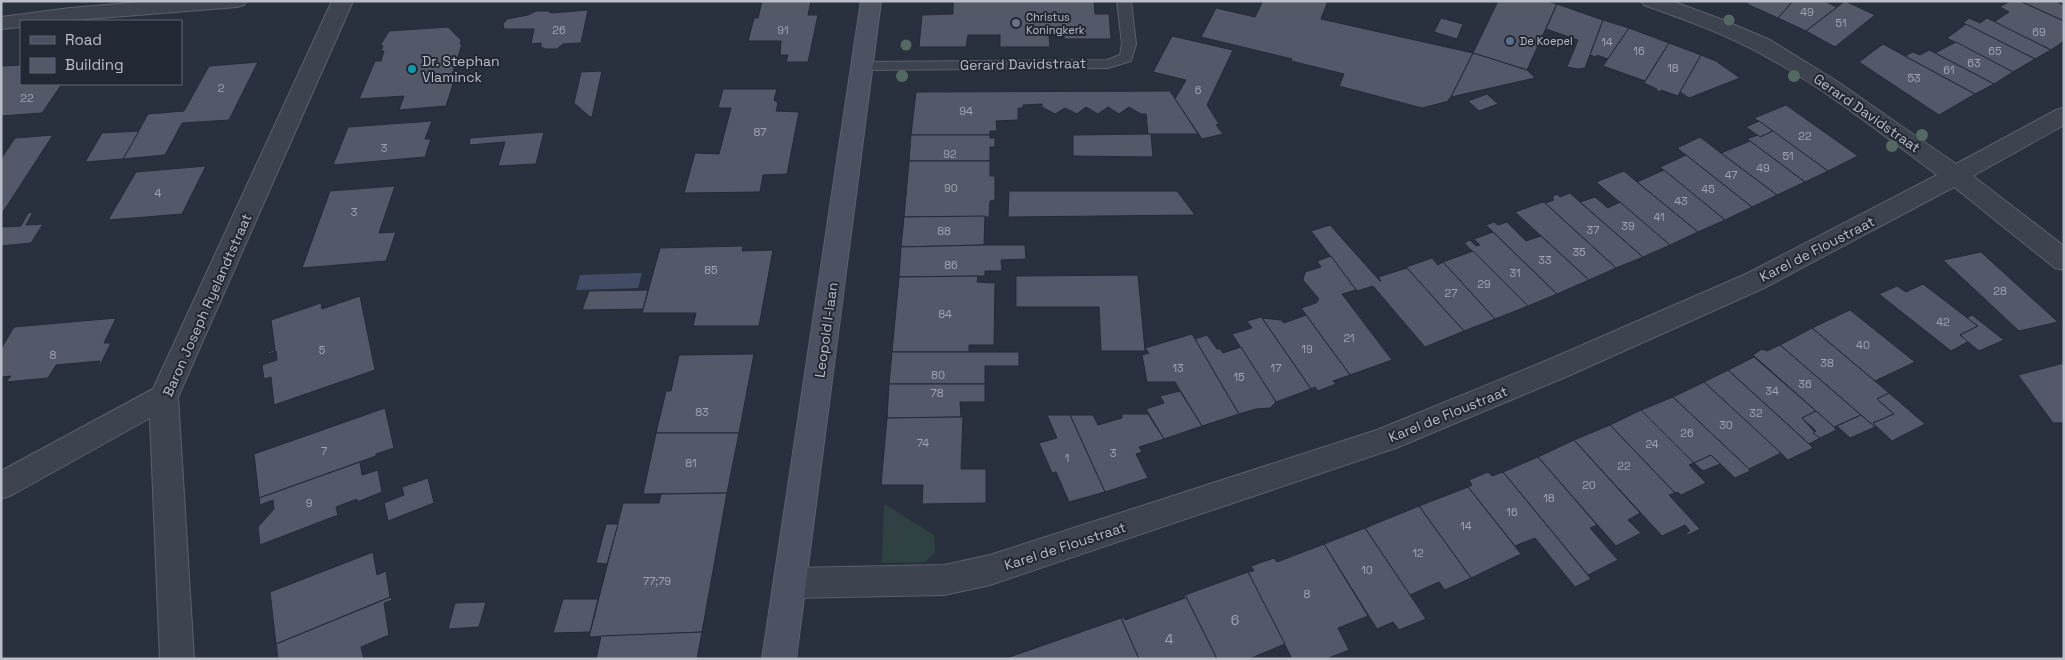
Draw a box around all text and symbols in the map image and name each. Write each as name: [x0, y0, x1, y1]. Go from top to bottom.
house number: 49: [1800, 5, 1814, 19]
place label: Christus Koningkerk: [1026, 10, 1085, 37]
house number: 51: [1835, 16, 1847, 30]
marker: Christus Koningkerk: [1010, 17, 1022, 29]
legend: [20, 20, 182, 85]
house number: 26: [552, 23, 566, 37]
house number: 91: [777, 23, 789, 37]
house number: 69: [2032, 25, 2046, 39]
text: Road: [65, 30, 102, 49]
place label: De Koepel: [1520, 34, 1573, 48]
marker: De Koepel: [1504, 35, 1516, 47]
house number: 14: [1601, 35, 1613, 49]
house number: 16: [1633, 44, 1645, 58]
house number: 65: [1988, 44, 2002, 58]
place label: Dr. Stephan Vlaminck: [422, 52, 500, 86]
street label: Gerard Davidstraat: [960, 54, 1086, 74]
text: Building: [65, 55, 124, 74]
house number: 63: [1967, 56, 1981, 70]
house number: 18: [1667, 61, 1679, 75]
marker: Dr. Stephan Vlaminck: [406, 63, 418, 75]
house number: 61: [1943, 63, 1955, 77]
street label: Gerard Davidstraat: [1810, 69, 1924, 157]
house number: 53: [1907, 71, 1921, 85]
house number: 2: [218, 81, 225, 95]
house number: 6: [1195, 83, 1202, 97]
house number: 22: [20, 91, 34, 105]
house number: 94: [959, 104, 973, 118]
house number: 87: [754, 125, 766, 139]
house number: 22: [1798, 129, 1812, 143]
house number: 3: [381, 141, 388, 155]
house number: 92: [943, 147, 957, 161]
house number: 51: [1782, 149, 1794, 163]
house number: 49: [1756, 161, 1770, 175]
house number: 47: [1725, 168, 1737, 182]
house number: 90: [944, 181, 958, 195]
house number: 45: [1701, 182, 1715, 196]
house number: 4: [155, 186, 162, 200]
house number: 43: [1674, 194, 1688, 208]
house number: 3: [351, 205, 358, 219]
house number: 41: [1653, 210, 1665, 224]
street label: Baron Joseph Ryelandtstraat: [158, 211, 256, 399]
street label: Karel de Floustraat: [1756, 212, 1878, 286]
house number: 39: [1621, 219, 1635, 233]
house number: 37: [1587, 223, 1599, 237]
house number: 88: [937, 224, 951, 238]
house number: 35: [1572, 245, 1586, 259]
house number: 33: [1538, 253, 1552, 267]
house number: 86: [944, 258, 958, 272]
house number: 85: [704, 263, 718, 277]
house number: 31: [1509, 266, 1521, 280]
house number: 29: [1477, 277, 1491, 291]
street label: Leopold I-laan: [810, 281, 842, 379]
house number: 28: [1993, 284, 2007, 298]
house number: 27: [1445, 286, 1457, 300]
house number: 84: [938, 307, 952, 321]
house number: 42: [1936, 315, 1950, 329]
house number: 21: [1343, 331, 1355, 345]
house number: 40: [1856, 338, 1870, 352]
house number: 19: [1301, 342, 1313, 356]
house number: 5: [319, 343, 326, 357]
house number: 8: [50, 348, 57, 362]
house number: 38: [1820, 356, 1834, 370]
house number: 13: [1172, 361, 1184, 375]
house number: 17: [1271, 361, 1281, 375]
house number: 80: [931, 368, 945, 382]
house number: 15: [1233, 370, 1245, 384]
house number: 36: [1798, 377, 1812, 391]
street label: Karel de Floustraat: [1386, 382, 1510, 446]
house number: 34: [1765, 384, 1779, 398]
house number: 78: [930, 386, 944, 400]
house number: 83: [695, 405, 709, 419]
house number: 32: [1749, 406, 1763, 420]
house number: 30: [1719, 418, 1733, 432]
house number: 26: [1680, 426, 1694, 440]
house number: 74: [917, 436, 929, 450]
house number: 24: [1645, 437, 1659, 451]
house number: 7: [321, 444, 327, 458]
house number: 3: [1110, 446, 1117, 460]
house number: 1: [1065, 451, 1069, 465]
house number: 81: [685, 456, 697, 470]
house number: 22: [1617, 459, 1631, 473]
house number: 20: [1582, 478, 1596, 492]
house number: 18: [1543, 491, 1555, 505]
house number: 9: [306, 496, 313, 510]
house number: 16: [1506, 505, 1518, 519]
street label: Karel de Floustraat: [1002, 518, 1128, 574]
house number: 14: [1460, 519, 1472, 533]
house number: 12: [1412, 546, 1424, 560]
house number: 10: [1361, 563, 1373, 577]
house number: 77;79: [643, 574, 671, 588]
house number: 8: [1304, 587, 1311, 601]
house number: 6: [1231, 611, 1239, 629]
house number: 4: [1165, 630, 1174, 648]

